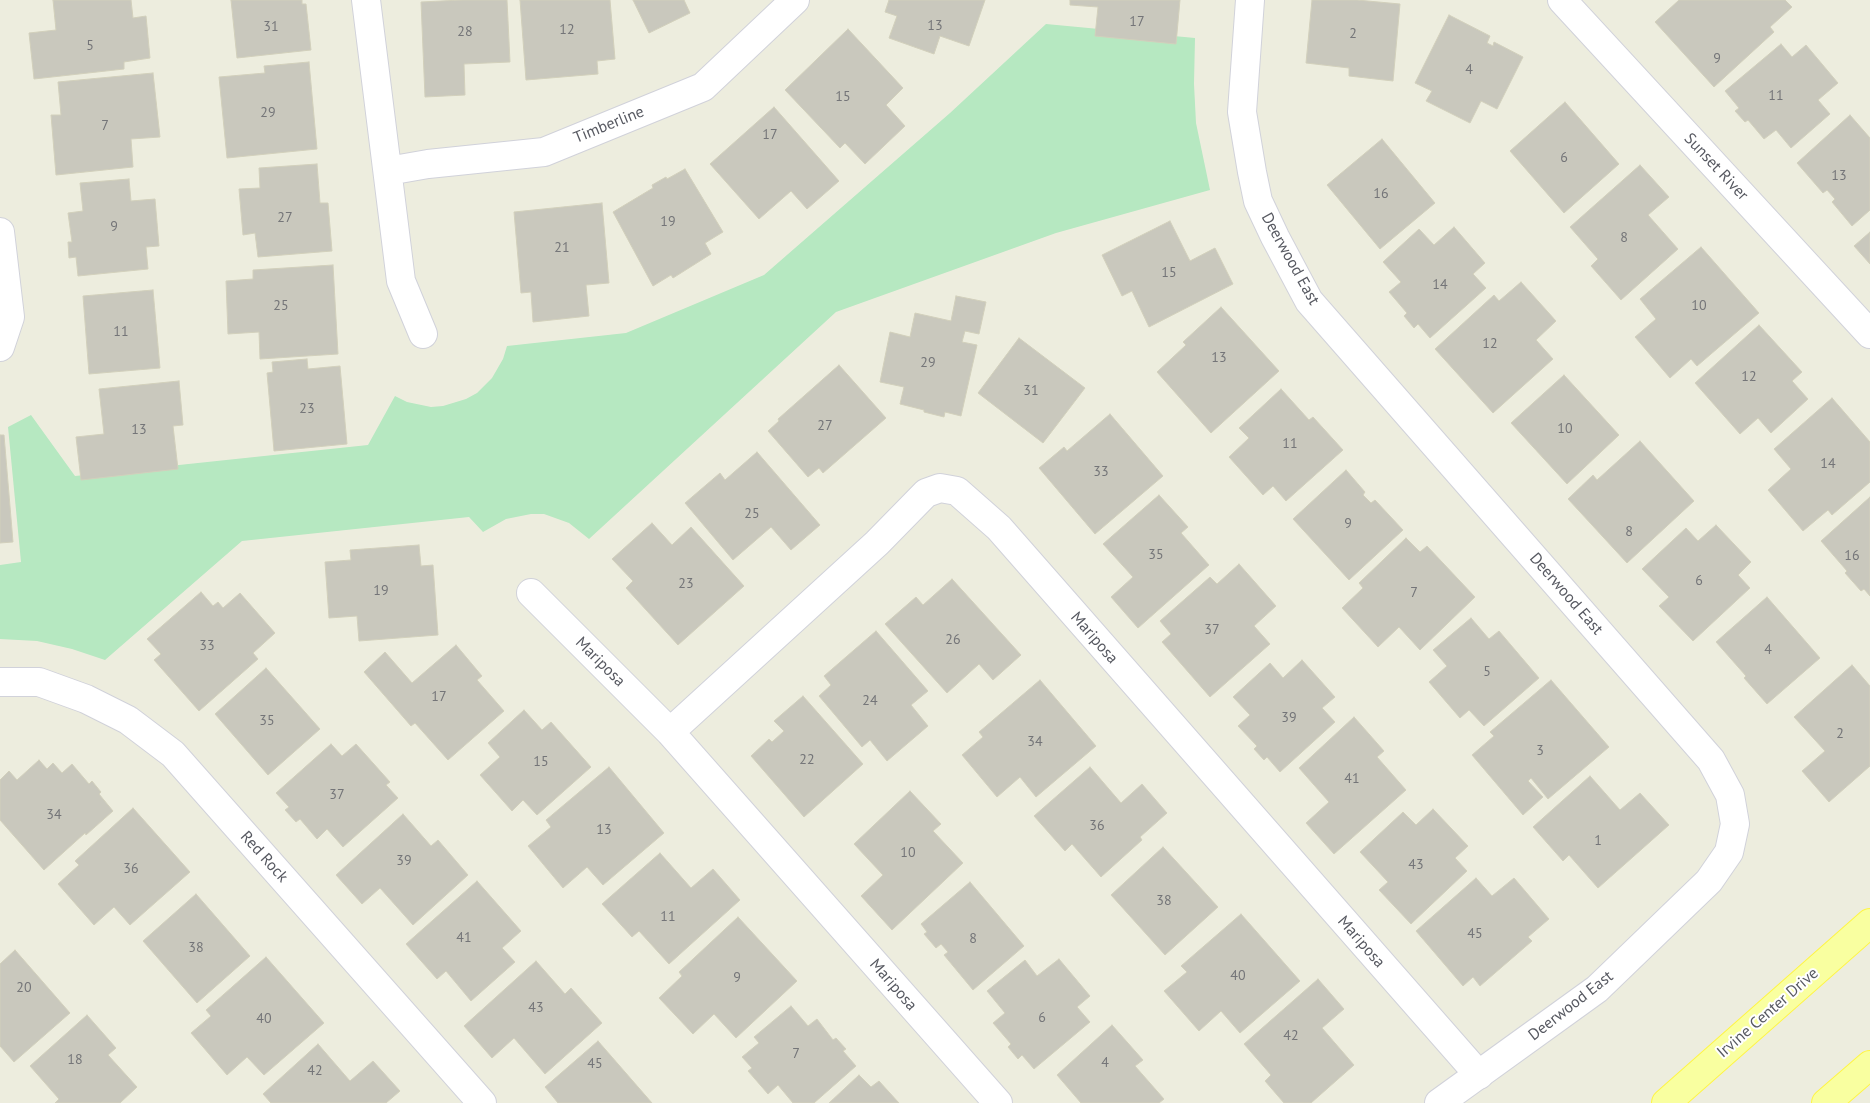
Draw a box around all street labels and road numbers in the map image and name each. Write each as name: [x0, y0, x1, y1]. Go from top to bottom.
street label: Timberline: [571, 102, 647, 148]
street label: Sunset River: [1680, 129, 1752, 205]
street label: Deerwood East: [1257, 210, 1323, 308]
street label: Deerwood East: [1525, 549, 1607, 639]
street label: Mariposa: [1066, 608, 1122, 668]
street label: Mariposa: [571, 633, 629, 691]
street label: Red Rock: [236, 828, 292, 886]
street label: Mariposa: [1333, 912, 1389, 972]
street label: Mariposa: [865, 955, 921, 1015]
street label: Irvine Center Drive: [1714, 964, 1822, 1062]
street label: Deerwood East: [1525, 967, 1617, 1045]

